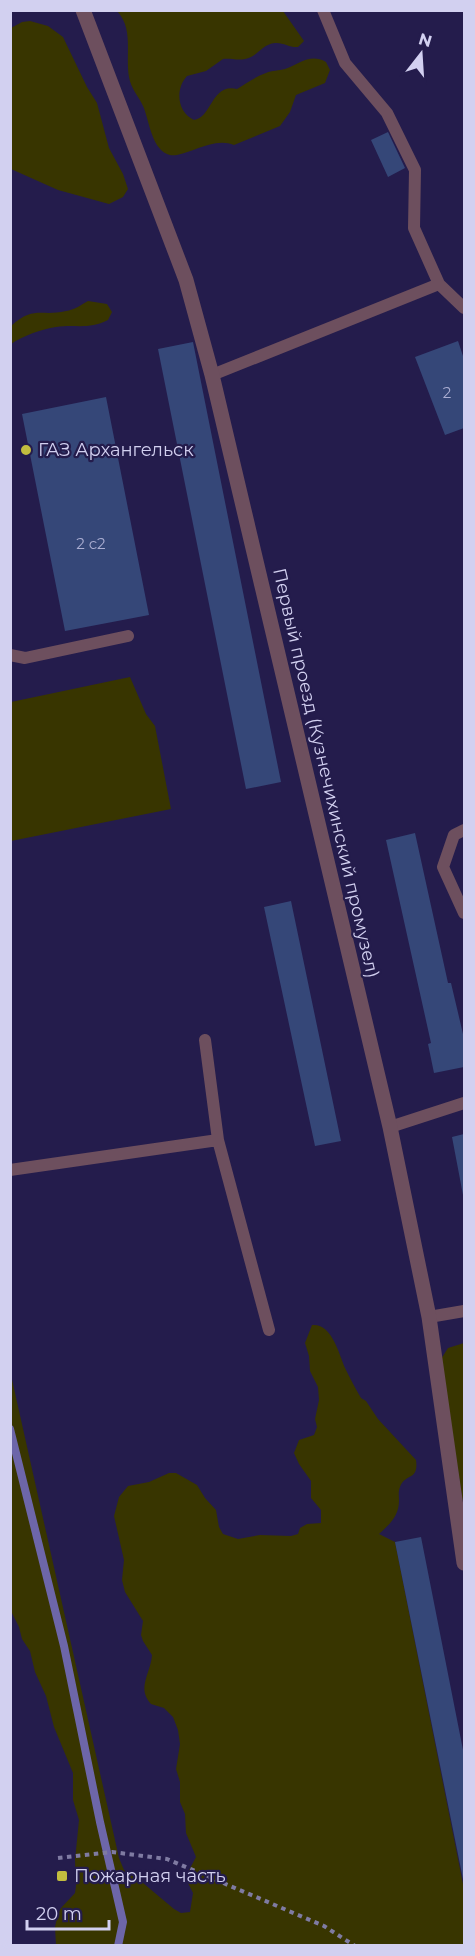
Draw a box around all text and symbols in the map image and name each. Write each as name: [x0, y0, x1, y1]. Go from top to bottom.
north arrow: [391, 24, 451, 84]
text: N: [416, 29, 434, 51]
house number: 2: [443, 383, 451, 402]
place label: ГАЗ Архангельск: [38, 439, 194, 461]
marker: ГАЗ Архангельск: [19, 443, 33, 457]
house number: 2 с2: [76, 534, 106, 553]
street label: Первый проезд (Кузнечихинский промузел): [268, 566, 384, 980]
place label: Пожарная часть: [74, 1865, 226, 1887]
marker: Пожарная часть: [55, 1869, 69, 1883]
scale bar: [27, 1893, 110, 1931]
text: 20 m: [36, 1903, 82, 1925]

